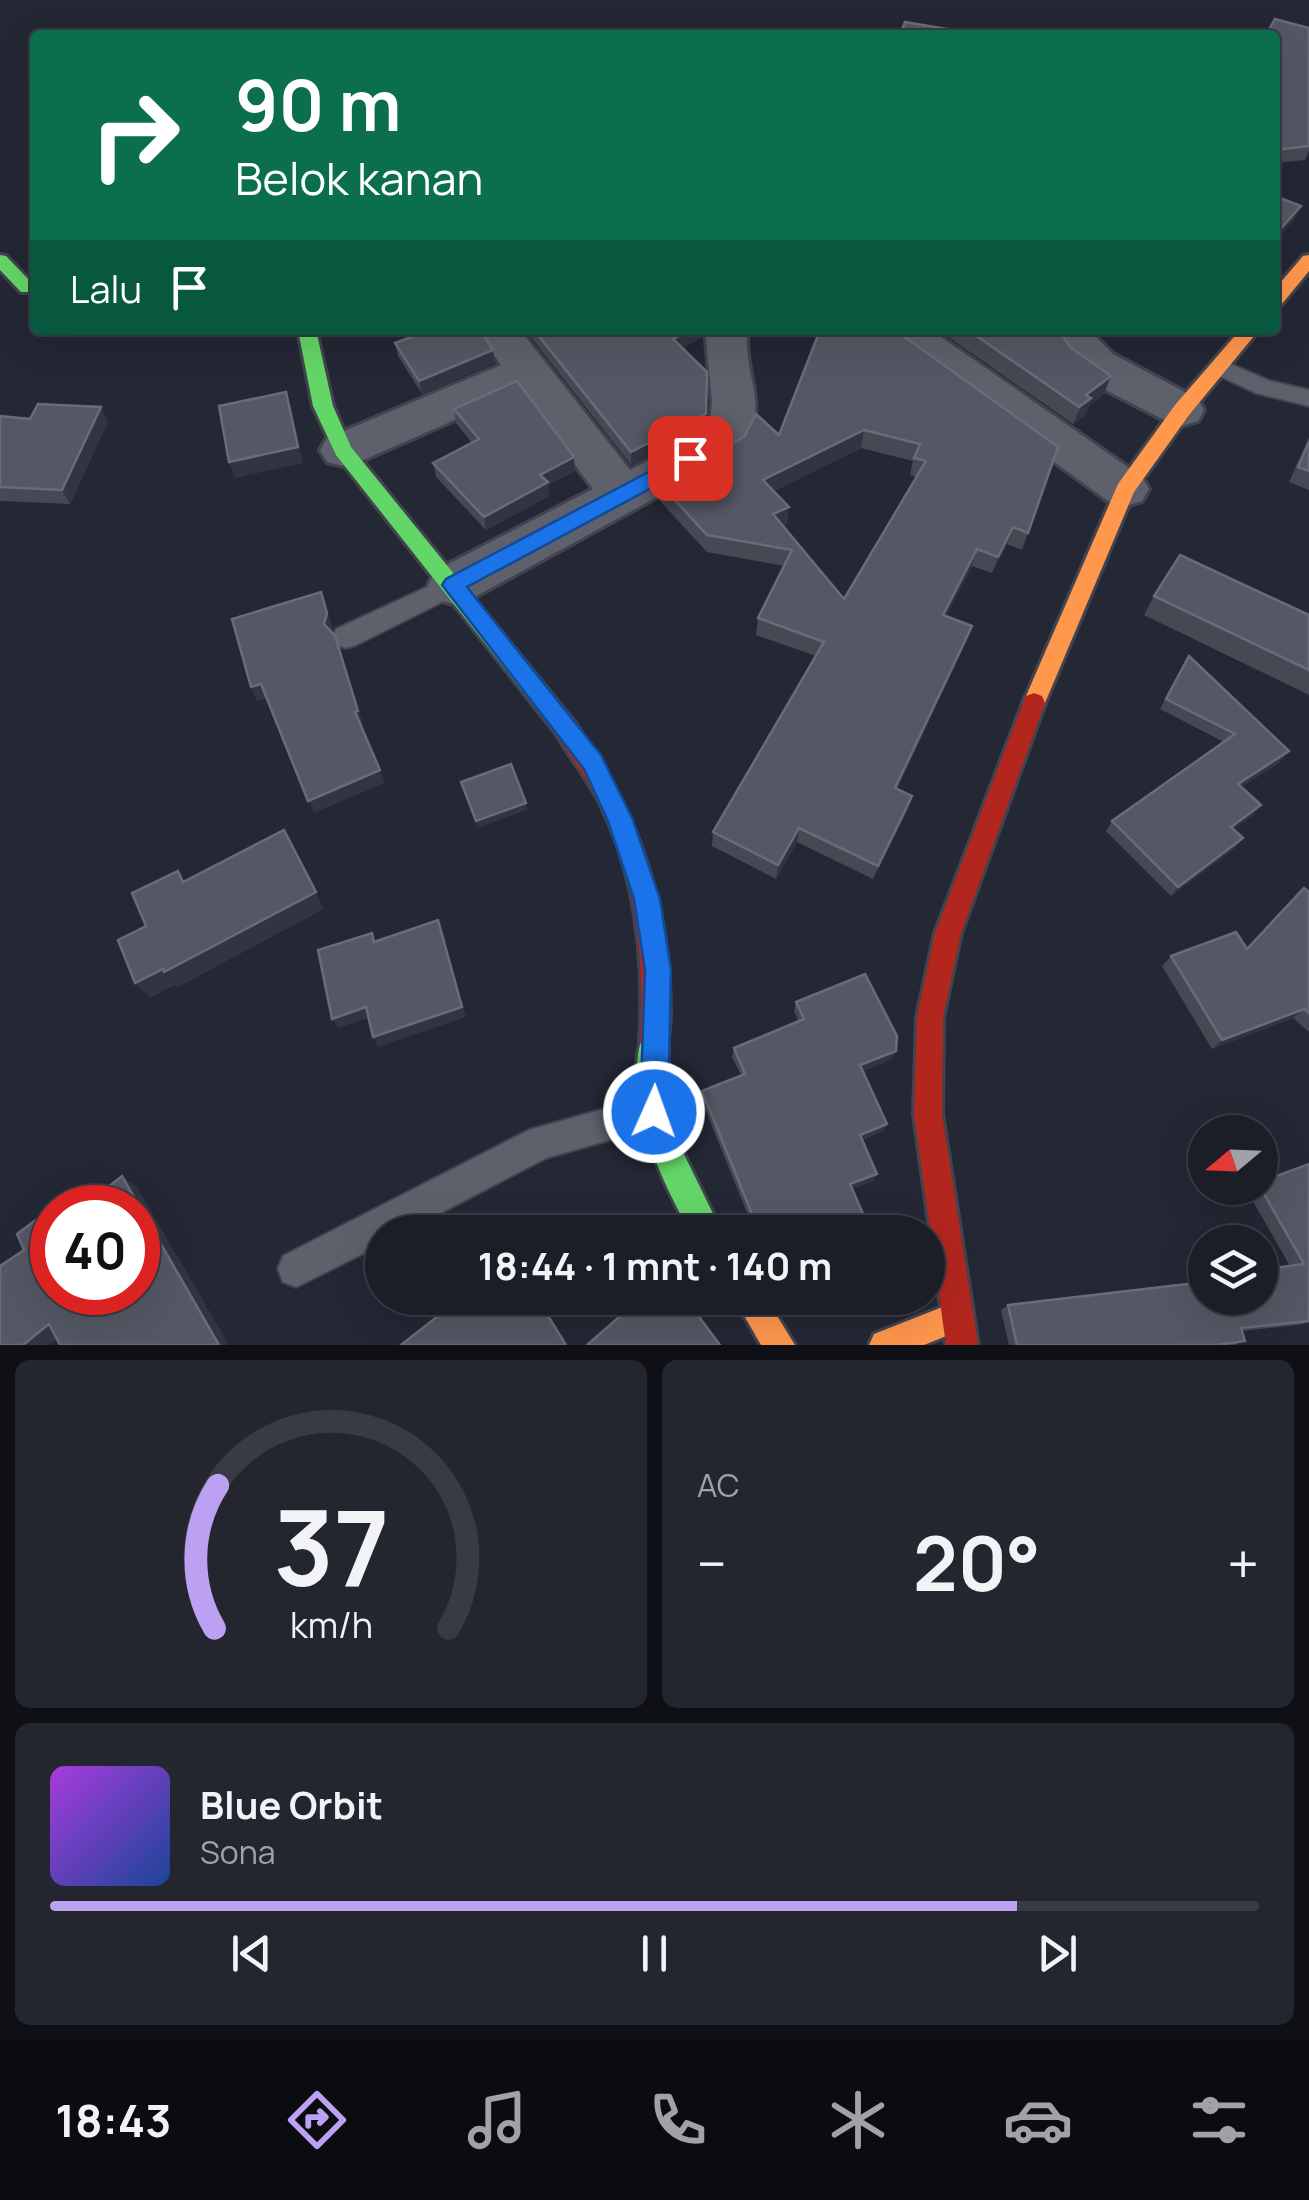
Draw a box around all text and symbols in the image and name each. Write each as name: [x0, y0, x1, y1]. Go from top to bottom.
text: 90 m: [235, 56, 402, 152]
icon: right: [70, 70, 200, 200]
text: Belok kanan: [235, 147, 483, 209]
icon: arrive: [162, 260, 217, 315]
text: Lalu: [70, 262, 142, 314]
pin: [648, 416, 733, 501]
icon: arrive: [663, 431, 718, 486]
position arrow: [602, 1060, 706, 1164]
north arrow: [1188, 1115, 1278, 1205]
map controls: [1188, 1115, 1278, 1315]
speed limit sign: 40: [30, 1185, 160, 1315]
button: layers: [1188, 1225, 1278, 1315]
text: 18:44 · 1 mnt · 140 m: [478, 1239, 832, 1291]
text: AC: [697, 1463, 740, 1507]
text: 37: [273, 1475, 389, 1617]
text: 20°: [913, 1511, 1041, 1614]
text: −: [697, 1525, 727, 1601]
text: +: [1227, 1525, 1259, 1601]
text: km/h: [289, 1600, 373, 1649]
text: Blue Orbit: [200, 1778, 383, 1830]
text: Sona: [200, 1830, 275, 1874]
icon: previous: [224, 1926, 279, 1981]
icon: pause: [627, 1926, 682, 1981]
icon: next: [1030, 1926, 1085, 1981]
icon: directions: [282, 2085, 352, 2155]
icon: music: [462, 2085, 532, 2155]
icon: phone: [643, 2085, 713, 2155]
icon: climate: [823, 2085, 893, 2155]
icon: car: [1003, 2085, 1073, 2155]
icon: filters: [1184, 2085, 1254, 2155]
text: 18:43: [55, 2089, 171, 2151]

